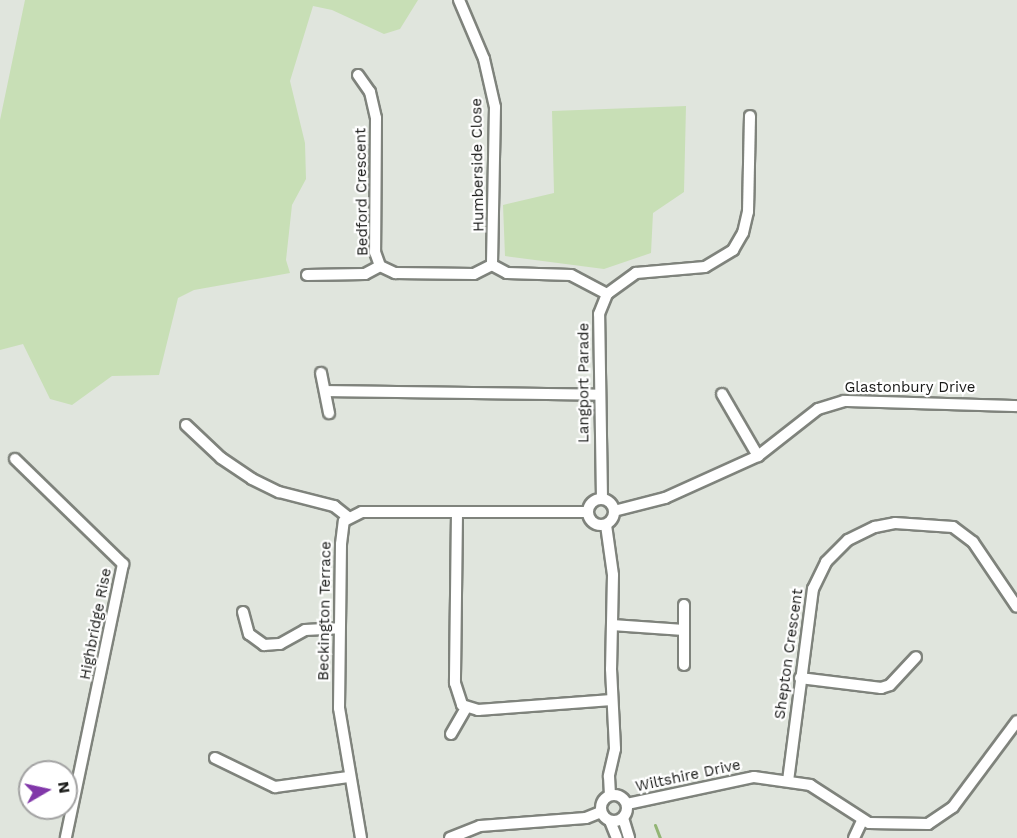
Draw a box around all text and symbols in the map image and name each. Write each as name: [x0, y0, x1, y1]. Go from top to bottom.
street label: Humberside Close: [468, 98, 488, 232]
street label: Bedford Crescent: [352, 128, 372, 256]
street label: Langport Parade: [575, 323, 593, 443]
street label: Glastonbury Drive: [844, 379, 976, 397]
street label: Beckington Terrace: [315, 541, 335, 681]
street label: Highbridge Rise: [76, 567, 116, 681]
street label: Shepton Crescent: [771, 588, 807, 720]
street label: Wiltshire Drive: [634, 756, 742, 796]
north arrow: [18, 760, 78, 820]
text: N: [54, 780, 75, 795]

